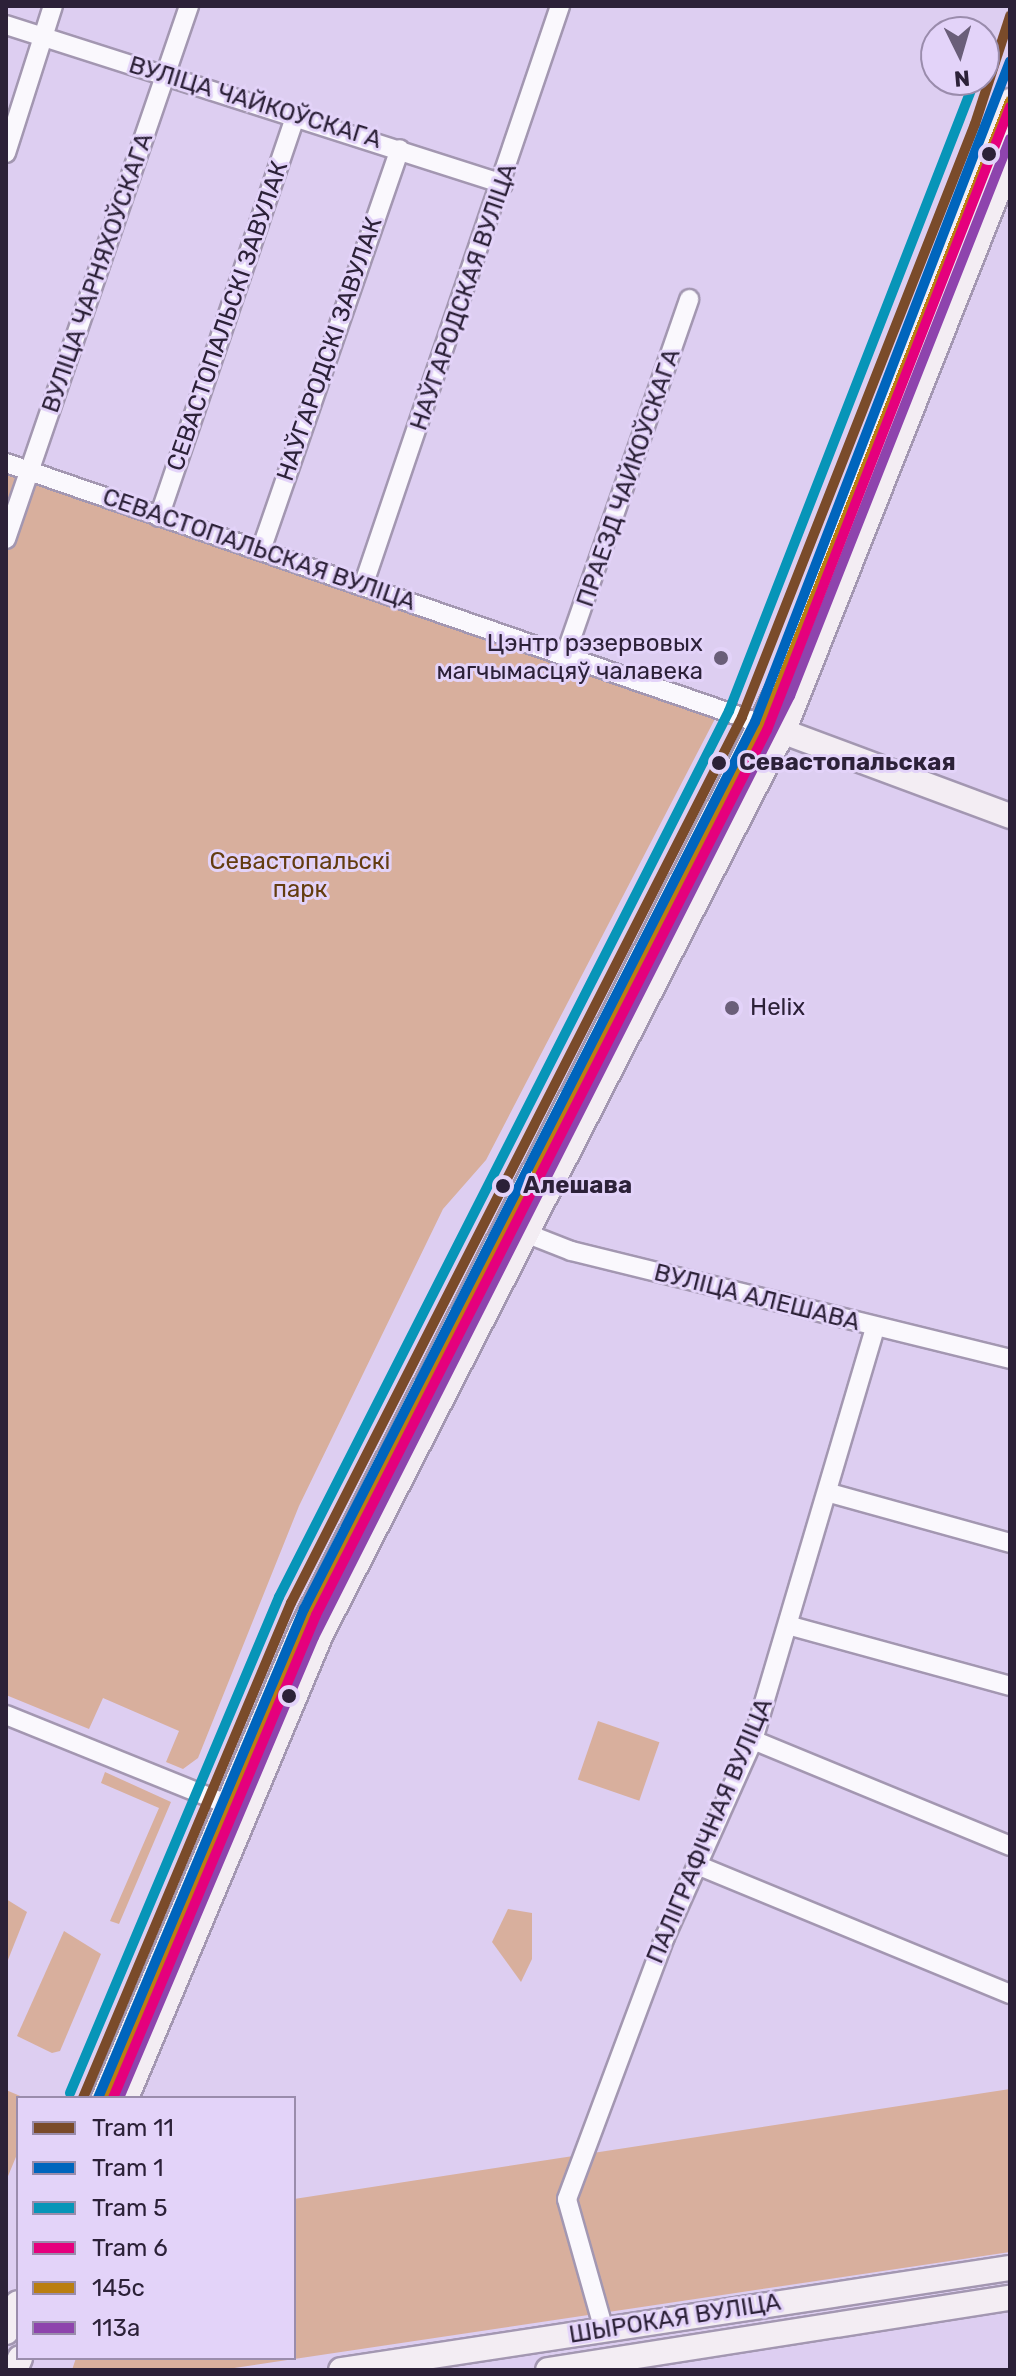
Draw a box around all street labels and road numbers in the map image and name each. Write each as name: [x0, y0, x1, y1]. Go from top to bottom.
street label: ВУЛІЦА ЧАЙКОЎСКАГА: [125, 51, 385, 155]
street label: ВУЛІЦА ЧАРНЯХОЎСКАГА: [37, 129, 159, 417]
street label: СЕВАСТОПАЛЬСКІ ЗАВУЛАК: [161, 157, 295, 475]
street label: НАЎГАРОДСКАЯ ВУЛІЦА: [405, 160, 523, 434]
street label: НАЎГАРОДСКІ ЗАВУЛАК: [271, 213, 389, 485]
street label: ПРАЕЗД ЧАЙКОЎСКАГА: [571, 345, 687, 611]
street label: СЕВАСТОПАЛЬСКАЯ ВУЛІЦА: [99, 483, 419, 617]
street label: ВУЛІЦА АЛЕШАВА: [651, 1258, 863, 1338]
street label: ПАЛІГРАФІЧНАЯ ВУЛІЦА: [641, 1694, 779, 1968]
street label: ШЫРОКАЯ ВУЛІЦА: [567, 2288, 783, 2350]

